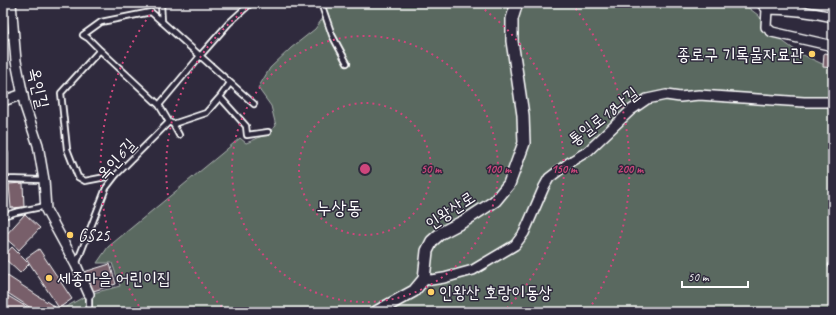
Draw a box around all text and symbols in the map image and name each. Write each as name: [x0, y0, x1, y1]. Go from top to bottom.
place label: 종로구 기록물자료관: [677, 44, 804, 65]
marker: 종로구 기록물자료관: [807, 49, 817, 59]
street label: 옥인길: [24, 66, 53, 111]
street label: 통일로18나길: [564, 82, 643, 150]
street label: 옥인6길: [92, 134, 141, 184]
text: 50 m: [421, 161, 442, 177]
text: 100 m: [485, 161, 512, 177]
text: 150 m: [551, 161, 578, 177]
text: 200 m: [617, 161, 644, 177]
centre of rings: [358, 162, 372, 176]
street label: 인왕산로: [422, 187, 479, 234]
district label: 누상동: [316, 196, 362, 220]
place label: GS25: [78, 225, 111, 246]
marker: GS25: [65, 230, 75, 240]
scale bar: [682, 263, 748, 289]
place label: 세종마을 어린이집: [57, 268, 171, 289]
text: 50 m: [688, 269, 710, 285]
marker: 세종마을 어린이집: [44, 273, 54, 283]
place label: 인왕산 호랑이동상: [439, 282, 553, 303]
marker: 인왕산 호랑이동상: [426, 287, 436, 297]

